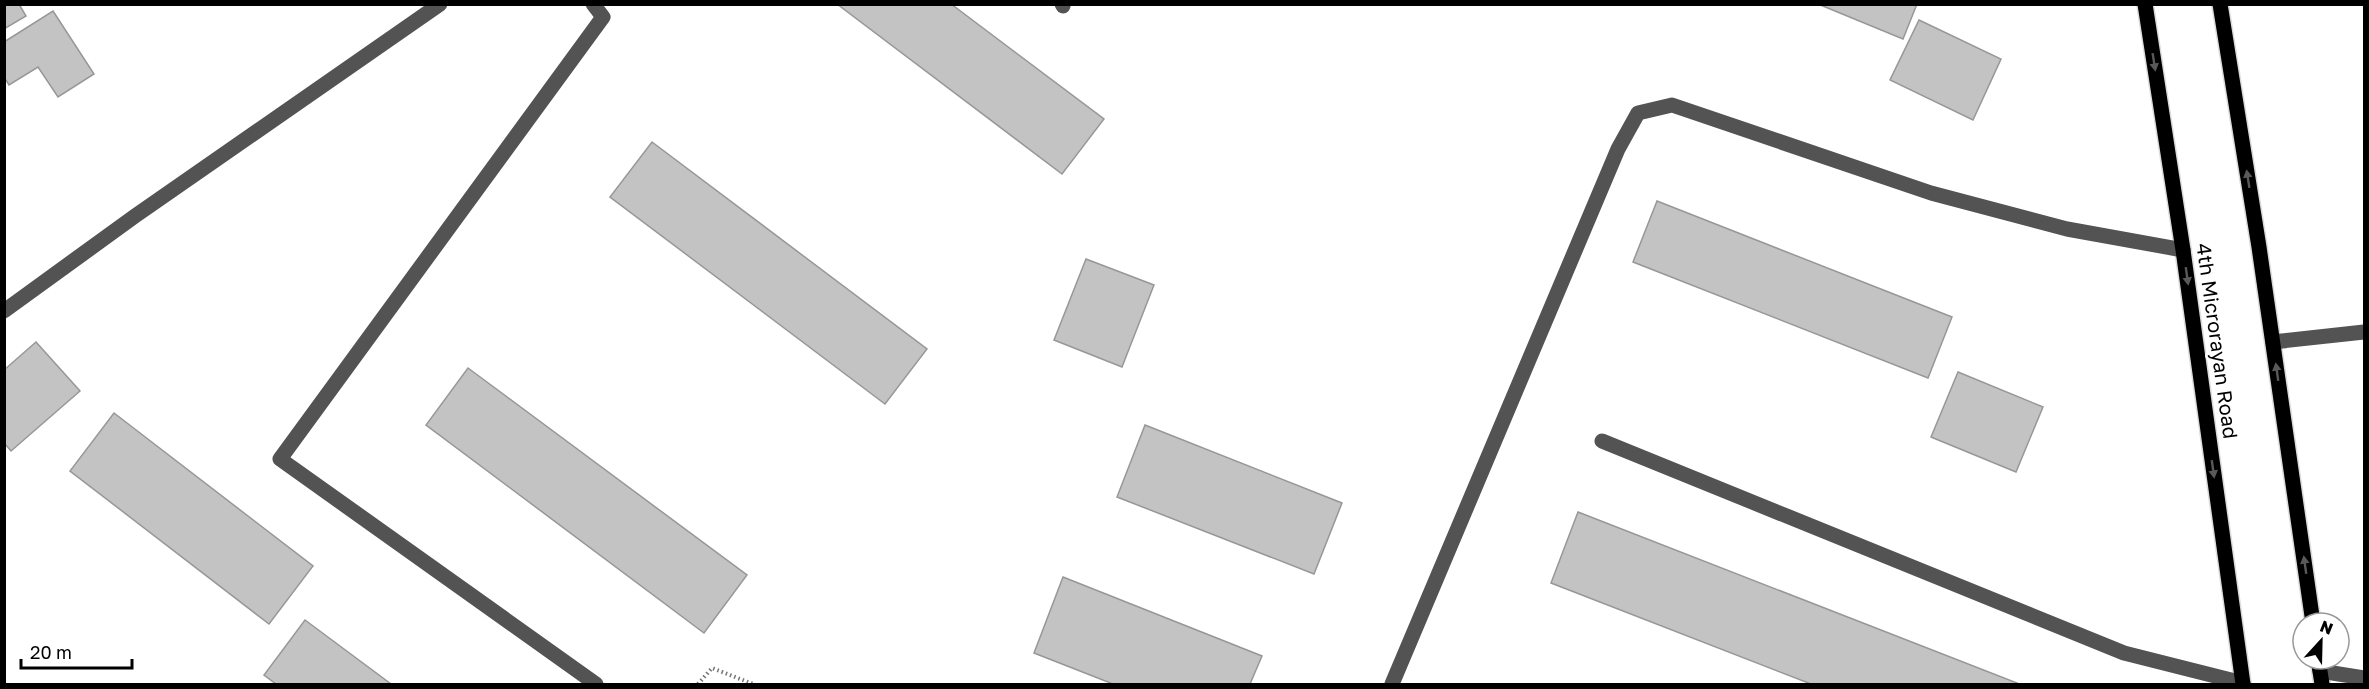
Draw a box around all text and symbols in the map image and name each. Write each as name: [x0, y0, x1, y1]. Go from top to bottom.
one-way arrow: [2150, 53, 2159, 72]
one-way arrow: [2243, 170, 2252, 189]
street label: 4th Microrayan Road: [2192, 242, 2244, 440]
one-way arrow: [2182, 267, 2191, 286]
one-way arrow: [2273, 362, 2282, 381]
one-way arrow: [2209, 460, 2218, 479]
one-way arrow: [2300, 555, 2309, 574]
north arrow: [2291, 611, 2351, 671]
text: N: [2317, 616, 2336, 639]
scale bar: [21, 632, 132, 670]
text: 20 m: [30, 641, 72, 663]

